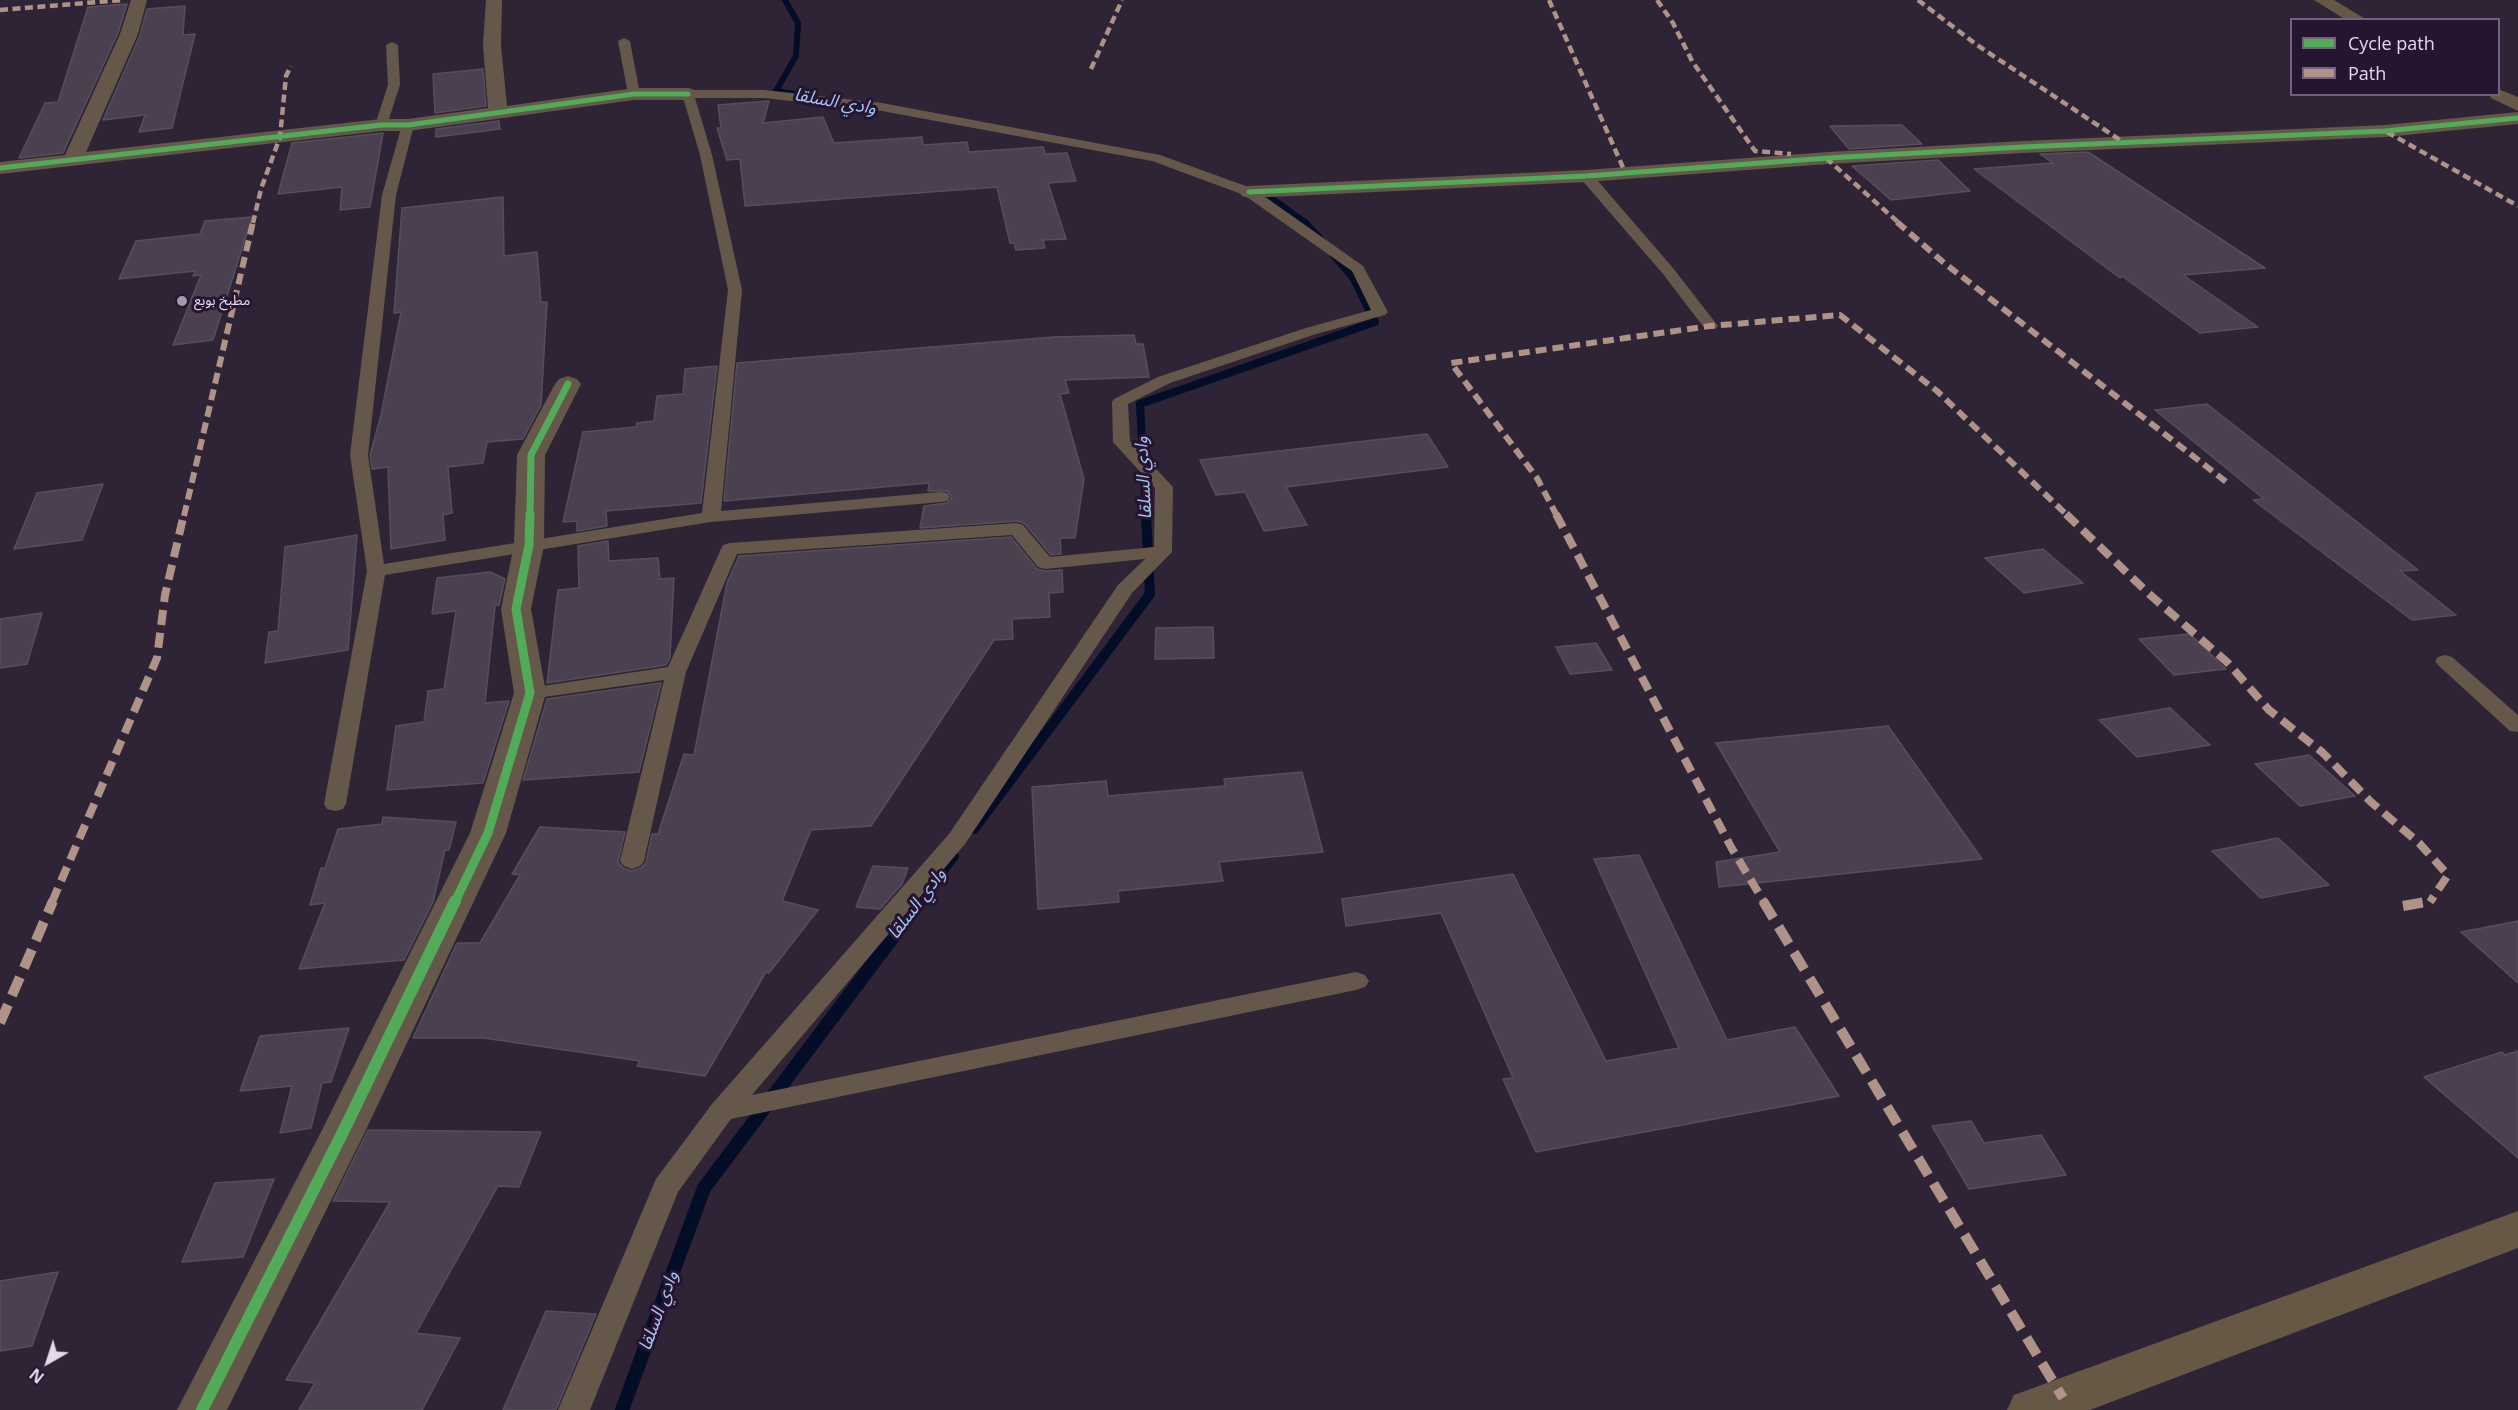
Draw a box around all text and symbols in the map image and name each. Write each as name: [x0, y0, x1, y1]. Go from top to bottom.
legend: [2290, 18, 2500, 96]
text: Cycle path: [2348, 31, 2435, 55]
text: Path: [2348, 61, 2386, 85]
water label: وادي السلقا: [792, 84, 878, 120]
place label: مطبخ بوبع: [194, 293, 250, 309]
marker: مطبخ بوبع: [175, 294, 189, 308]
water label: وادي السلقا: [1131, 436, 1157, 520]
water label: وادي السلقا: [883, 864, 951, 944]
water label: وادي السلقا: [635, 1268, 683, 1354]
north arrow: [18, 1332, 78, 1392]
text: N: [25, 1363, 49, 1389]

